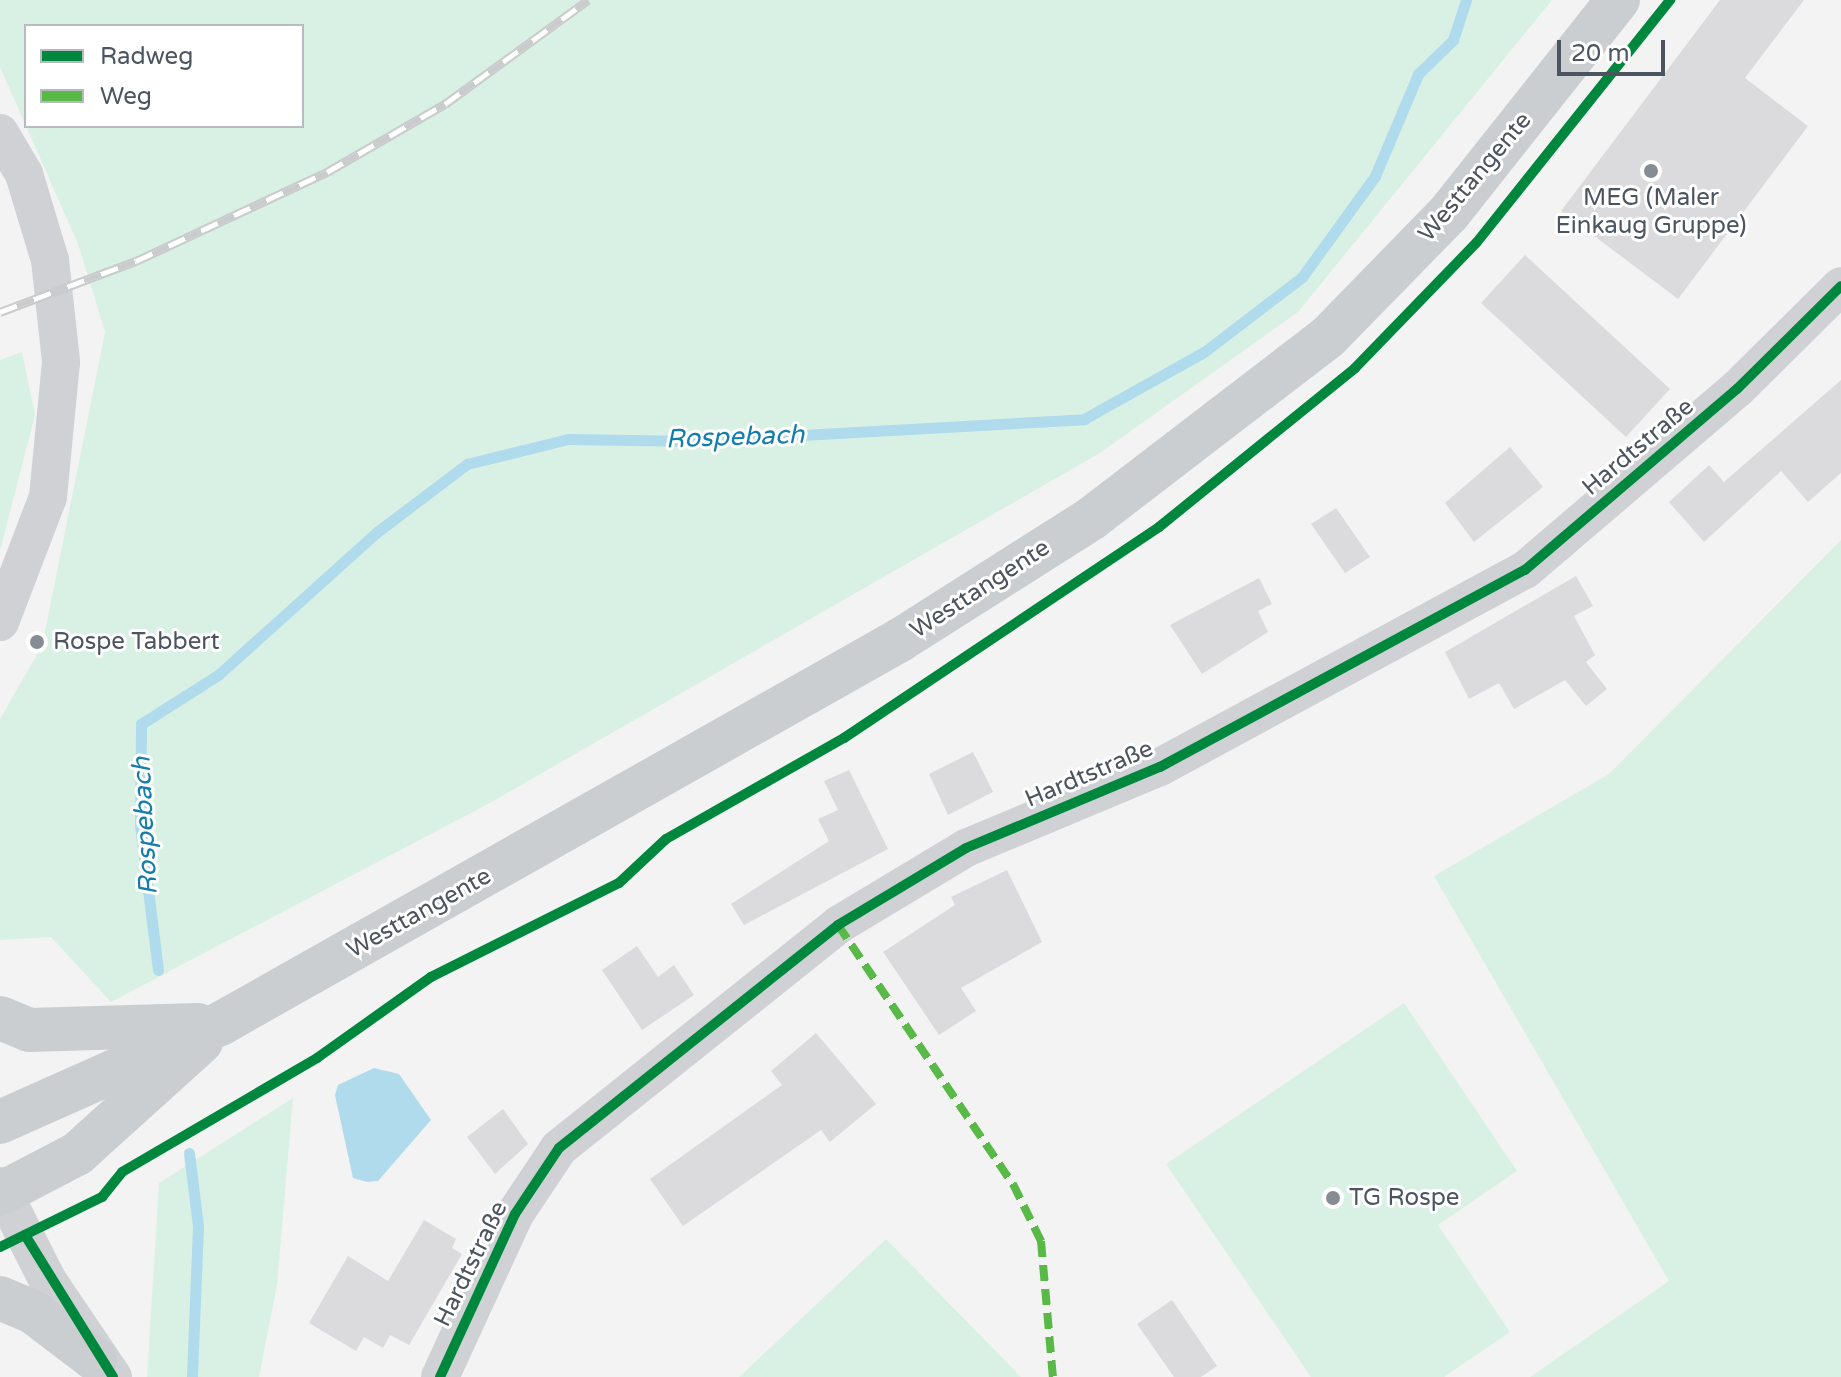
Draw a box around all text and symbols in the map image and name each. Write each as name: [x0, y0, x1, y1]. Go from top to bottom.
legend: [24, 24, 304, 128]
scale bar: [1561, 24, 1669, 74]
text: 20 m: [1571, 39, 1629, 68]
text: Radweg: [100, 42, 193, 71]
text: Weg: [100, 82, 152, 111]
street label: Westtangente: [1412, 106, 1538, 248]
marker: MEG (Maler Einkaug Gruppe): [1642, 162, 1660, 180]
place label: MEG (Maler Einkaug Gruppe): [1556, 184, 1746, 240]
street label: Hardtstraße: [1577, 392, 1699, 502]
water label: Rospebach: [665, 419, 805, 455]
street label: Westtangente: [905, 533, 1055, 645]
place label: Rospe Tabbert: [53, 628, 220, 656]
marker: Rospe Tabbert: [28, 633, 46, 651]
street label: Hardtstraße: [1021, 734, 1157, 814]
water label: Rospebach: [126, 756, 164, 896]
street label: Westtangente: [342, 862, 496, 964]
place label: TG Rospe: [1349, 1184, 1459, 1212]
marker: TG Rospe: [1324, 1189, 1342, 1207]
street label: Hardtstraße: [428, 1196, 514, 1332]

